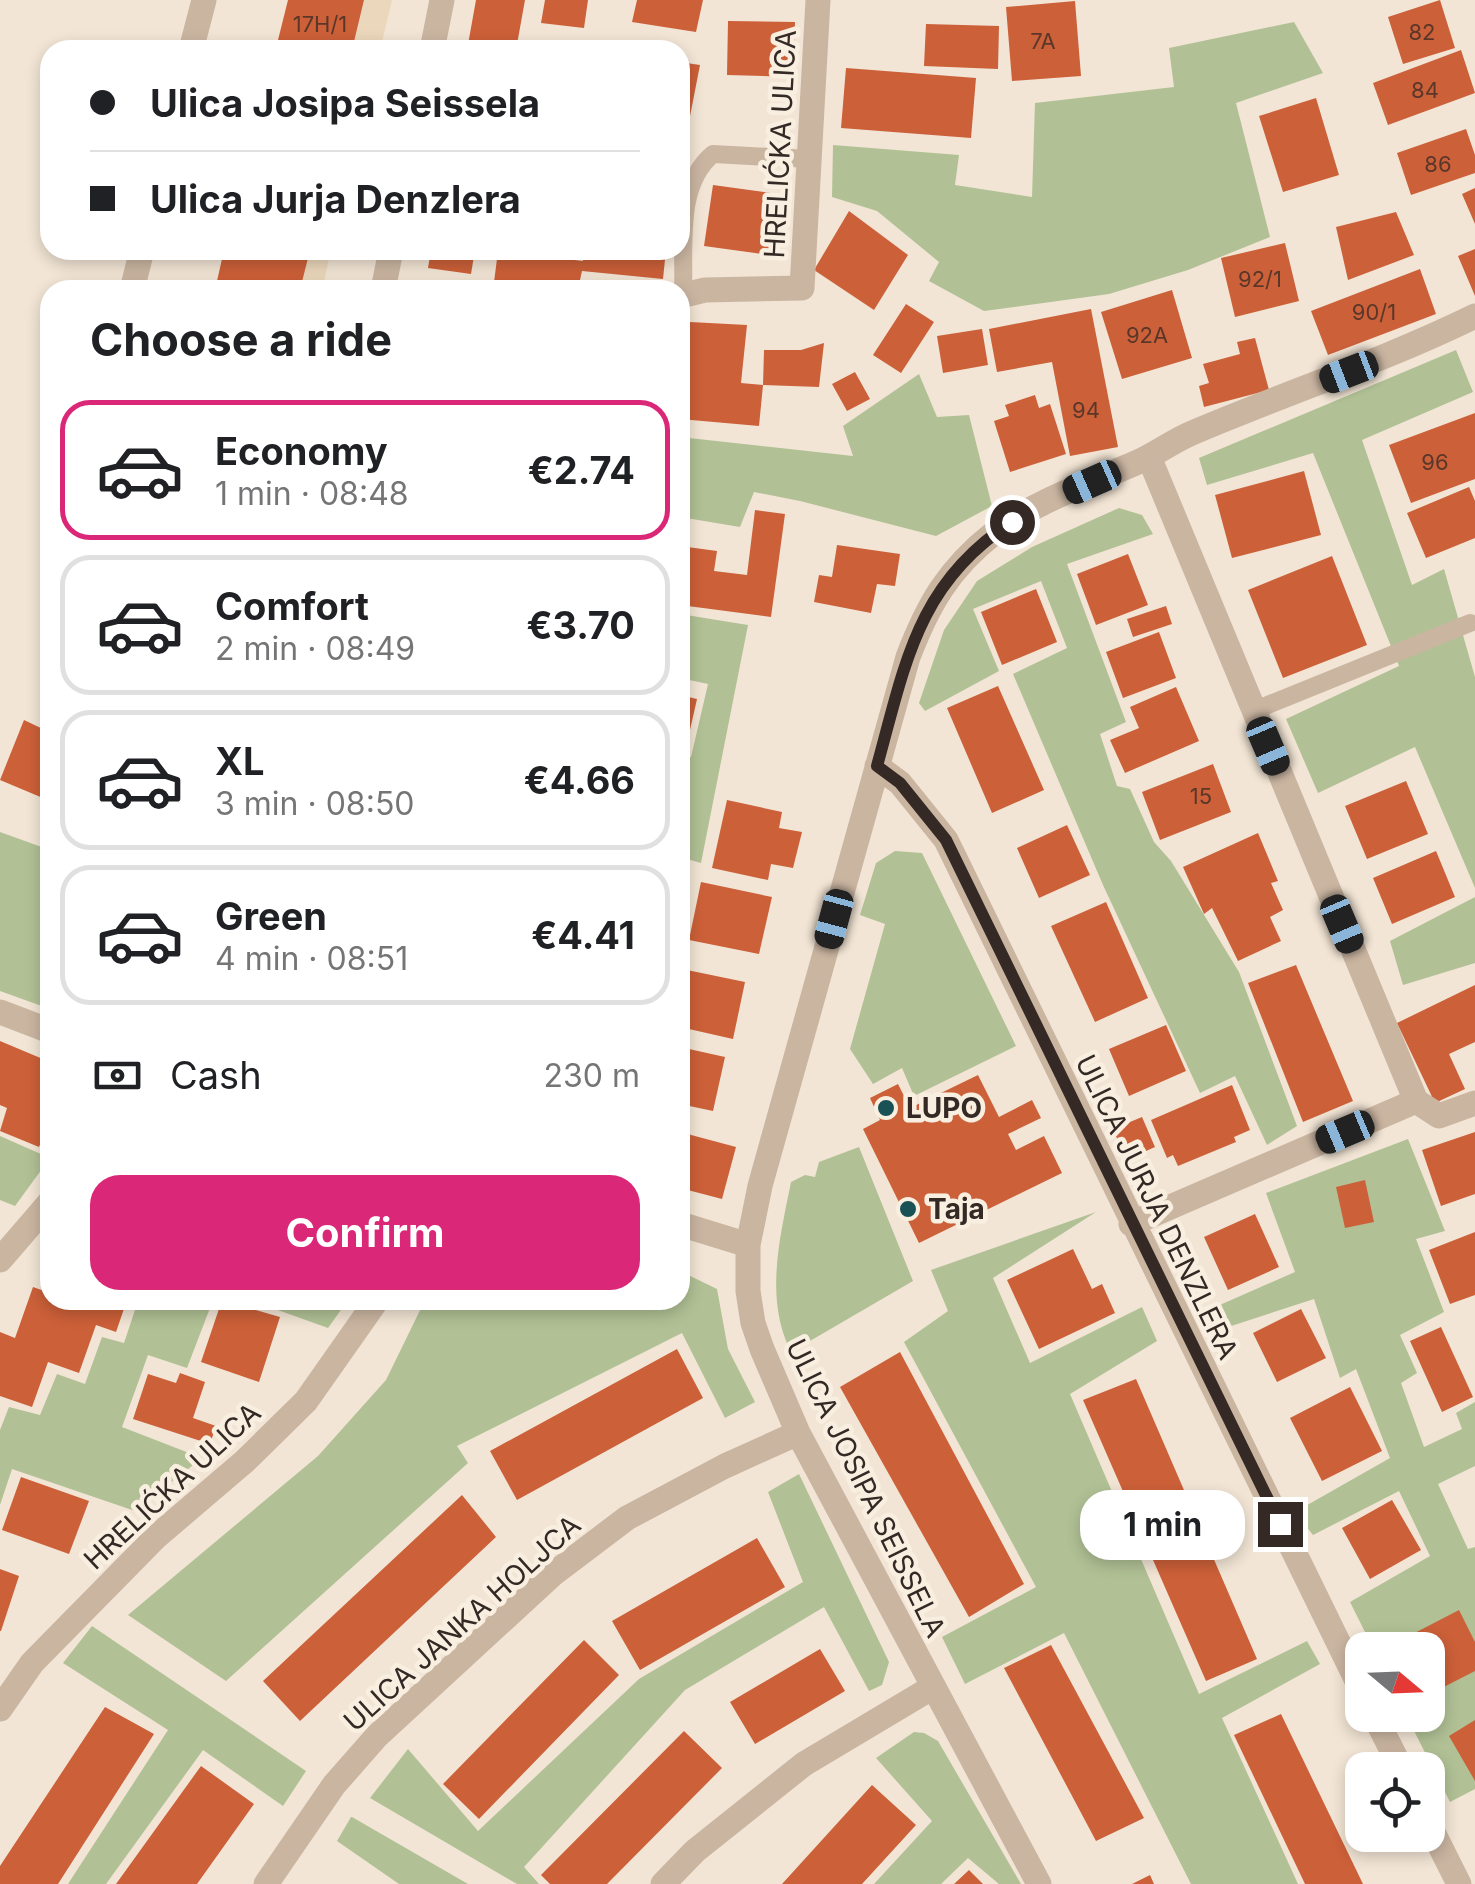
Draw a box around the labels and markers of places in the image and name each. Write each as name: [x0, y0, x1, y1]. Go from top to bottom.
place label: LUPO: [906, 1091, 982, 1125]
marker: LUPO: [875, 1097, 897, 1119]
place label: Taja: [928, 1192, 985, 1226]
marker: Taja: [897, 1198, 919, 1220]

